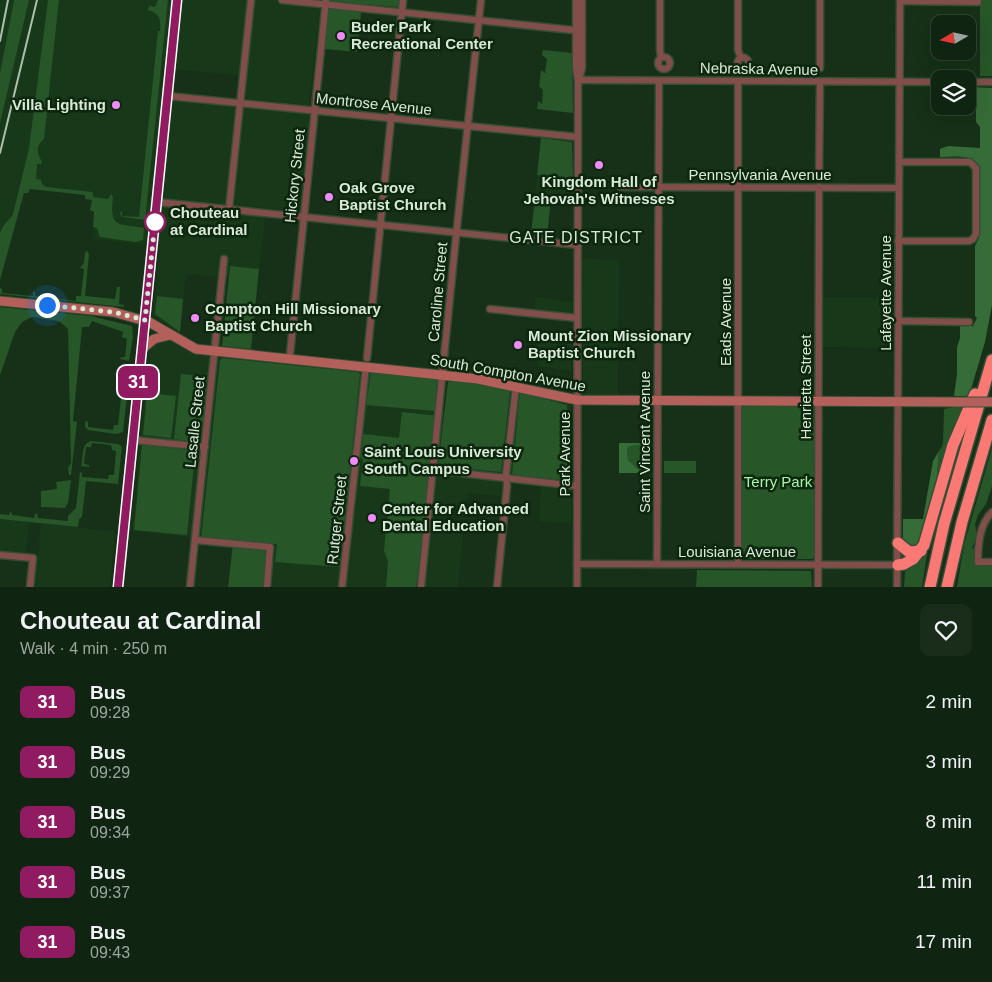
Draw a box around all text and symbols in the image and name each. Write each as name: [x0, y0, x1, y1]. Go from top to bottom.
north arrow: [931, 15, 976, 60]
map controls: [931, 15, 976, 115]
place label: Buder Park Recreational Center: [351, 18, 493, 52]
marker: Buder Park Recreational Center: [335, 30, 347, 42]
street label: Nebraska Avenue: [700, 59, 818, 78]
button: layers: [931, 70, 976, 115]
street label: Montrose Avenue: [315, 89, 433, 118]
place label: Villa Lighting: [12, 96, 106, 113]
marker: Villa Lighting: [110, 99, 122, 111]
street label: Hickory Street: [281, 127, 308, 224]
marker: Kingdom Hall of Jehovah's Witnesses: [593, 159, 605, 171]
street label: Pennsylvania Avenue: [688, 166, 832, 183]
place label: Kingdom Hall of Jehovah's Witnesses: [524, 173, 675, 207]
place label: Oak Grove Baptist Church: [339, 179, 447, 213]
marker: Oak Grove Baptist Church: [323, 191, 335, 203]
place label: Chouteau at Cardinal: [170, 204, 248, 238]
marker: Chouteau at Cardinal: [144, 211, 166, 233]
district label: GATE DISTRICT: [509, 229, 643, 246]
street label: Lafayette Avenue: [877, 235, 894, 351]
street label: Caroline Street: [425, 241, 450, 343]
street label: Eads Avenue: [717, 278, 734, 366]
your location: [35, 293, 60, 318]
place label: Compton Hill Missionary Baptist Church: [205, 300, 382, 334]
marker: Compton Hill Missionary Baptist Church: [189, 312, 201, 324]
place label: Mount Zion Missionary Baptist Church: [528, 327, 692, 361]
street label: Henrietta Street: [797, 334, 814, 440]
marker: Mount Zion Missionary Baptist Church: [512, 339, 524, 351]
street label: South Compton Avenue: [429, 350, 587, 395]
line badge: 31: [116, 366, 160, 398]
street label: Saint Vincent Avenue: [636, 371, 653, 513]
text: 31: [128, 372, 148, 392]
street label: Lasalle Street: [181, 375, 208, 468]
street label: Park Avenue: [556, 412, 573, 496]
place label: Saint Louis University South Campus: [364, 443, 522, 477]
marker: Saint Louis University South Campus: [348, 455, 360, 467]
park label: Terry Park: [744, 473, 813, 490]
street label: Rutger Street: [323, 474, 350, 565]
place label: Center for Advanced Dental Education: [382, 500, 529, 534]
marker: Center for Advanced Dental Education: [366, 512, 378, 524]
street label: Louisiana Avenue: [678, 543, 796, 560]
button: heart: [920, 604, 972, 656]
text: Chouteau at Cardinal: [20, 607, 261, 634]
text: Walk · 4 min · 250 m: [20, 640, 167, 657]
text: Bus: [90, 682, 126, 703]
text: 2 min: [926, 691, 972, 712]
text: 31: [37, 692, 58, 712]
text: 09:28: [90, 704, 130, 721]
text: Bus: [90, 742, 126, 763]
text: 3 min: [926, 751, 972, 772]
text: 31: [37, 752, 58, 772]
text: 09:29: [90, 764, 130, 781]
text: Bus: [90, 802, 126, 823]
text: 8 min: [926, 811, 972, 832]
text: 31: [37, 812, 58, 832]
text: 09:34: [90, 824, 130, 841]
text: Bus: [90, 862, 126, 883]
text: 11 min: [916, 871, 972, 892]
text: 31: [37, 872, 58, 892]
text: 09:37: [90, 884, 130, 901]
text: Bus: [90, 922, 126, 943]
text: 17 min: [915, 931, 972, 952]
text: 31: [37, 932, 58, 952]
text: 09:43: [90, 944, 130, 961]

